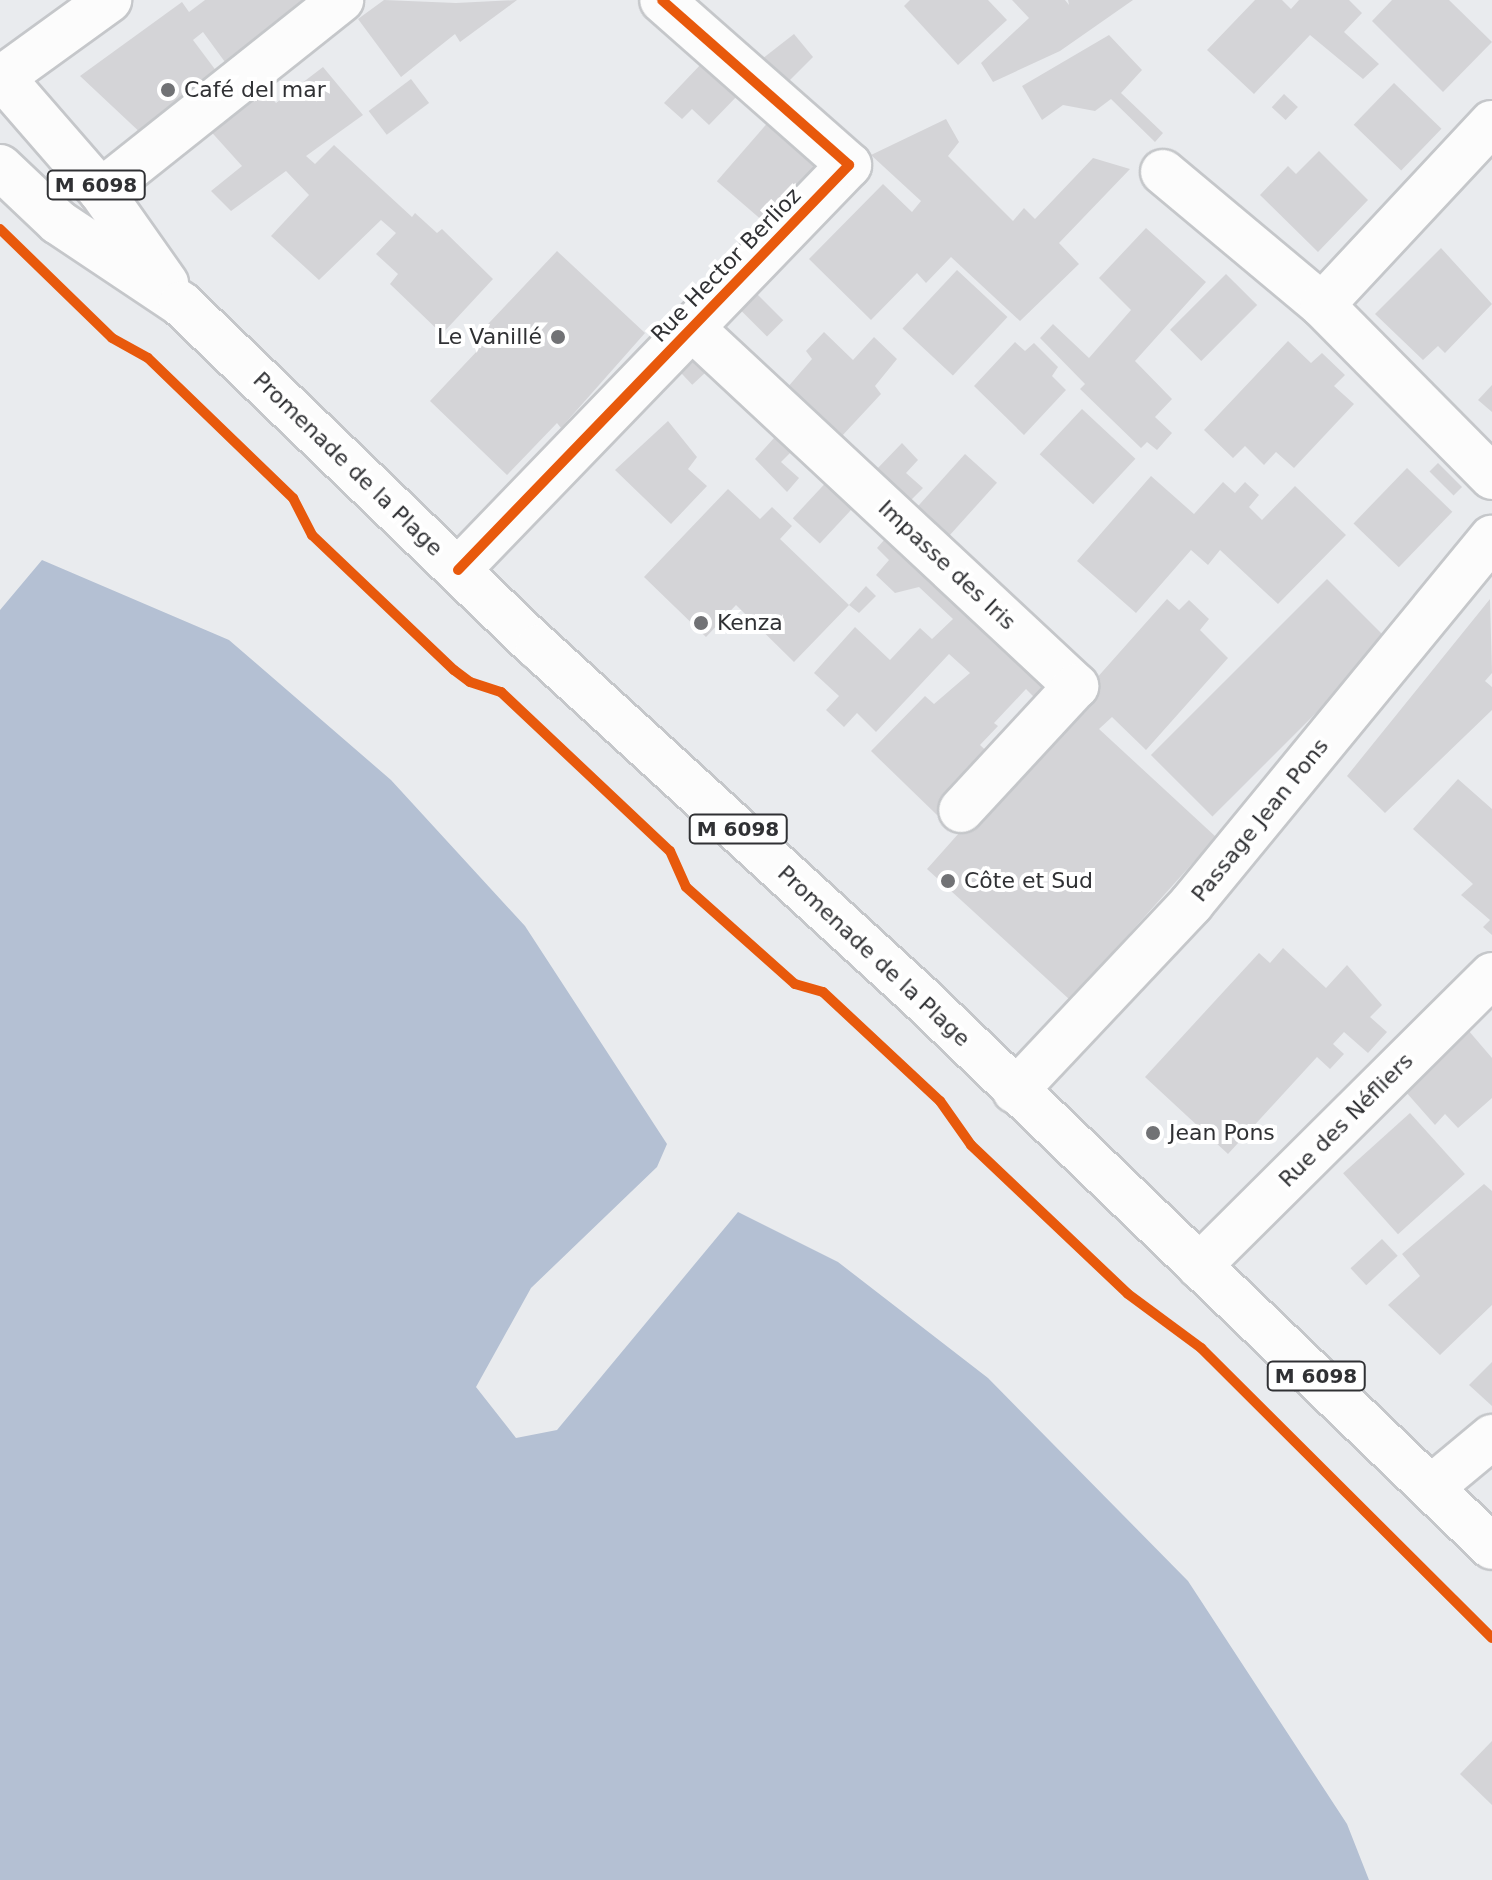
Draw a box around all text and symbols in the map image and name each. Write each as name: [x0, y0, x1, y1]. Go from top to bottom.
place label: Café del mar: [184, 77, 326, 103]
marker: Café del mar: [159, 81, 177, 99]
road number: M 6098: [46, 169, 146, 201]
street label: Rue Hector Berlioz: [646, 182, 806, 348]
place label: Le Vanillé: [437, 324, 542, 350]
marker: Le Vanillé: [549, 328, 567, 346]
street label: Promenade de la Plage: [248, 367, 448, 561]
street label: Impasse des Iris: [873, 495, 1021, 635]
place label: Kenza: [717, 610, 783, 636]
marker: Kenza: [692, 614, 710, 632]
street label: Passage Jean Pons: [1186, 733, 1334, 907]
road number: M 6098: [688, 813, 788, 845]
street label: Promenade de la Plage: [772, 860, 976, 1052]
place label: Côte et Sud: [964, 868, 1093, 894]
marker: Côte et Sud: [939, 872, 957, 890]
street label: Rue des Néfliers: [1273, 1047, 1419, 1193]
place label: Jean Pons: [1169, 1120, 1275, 1146]
marker: Jean Pons: [1144, 1124, 1162, 1142]
road number: M 6098: [1266, 1360, 1366, 1392]

